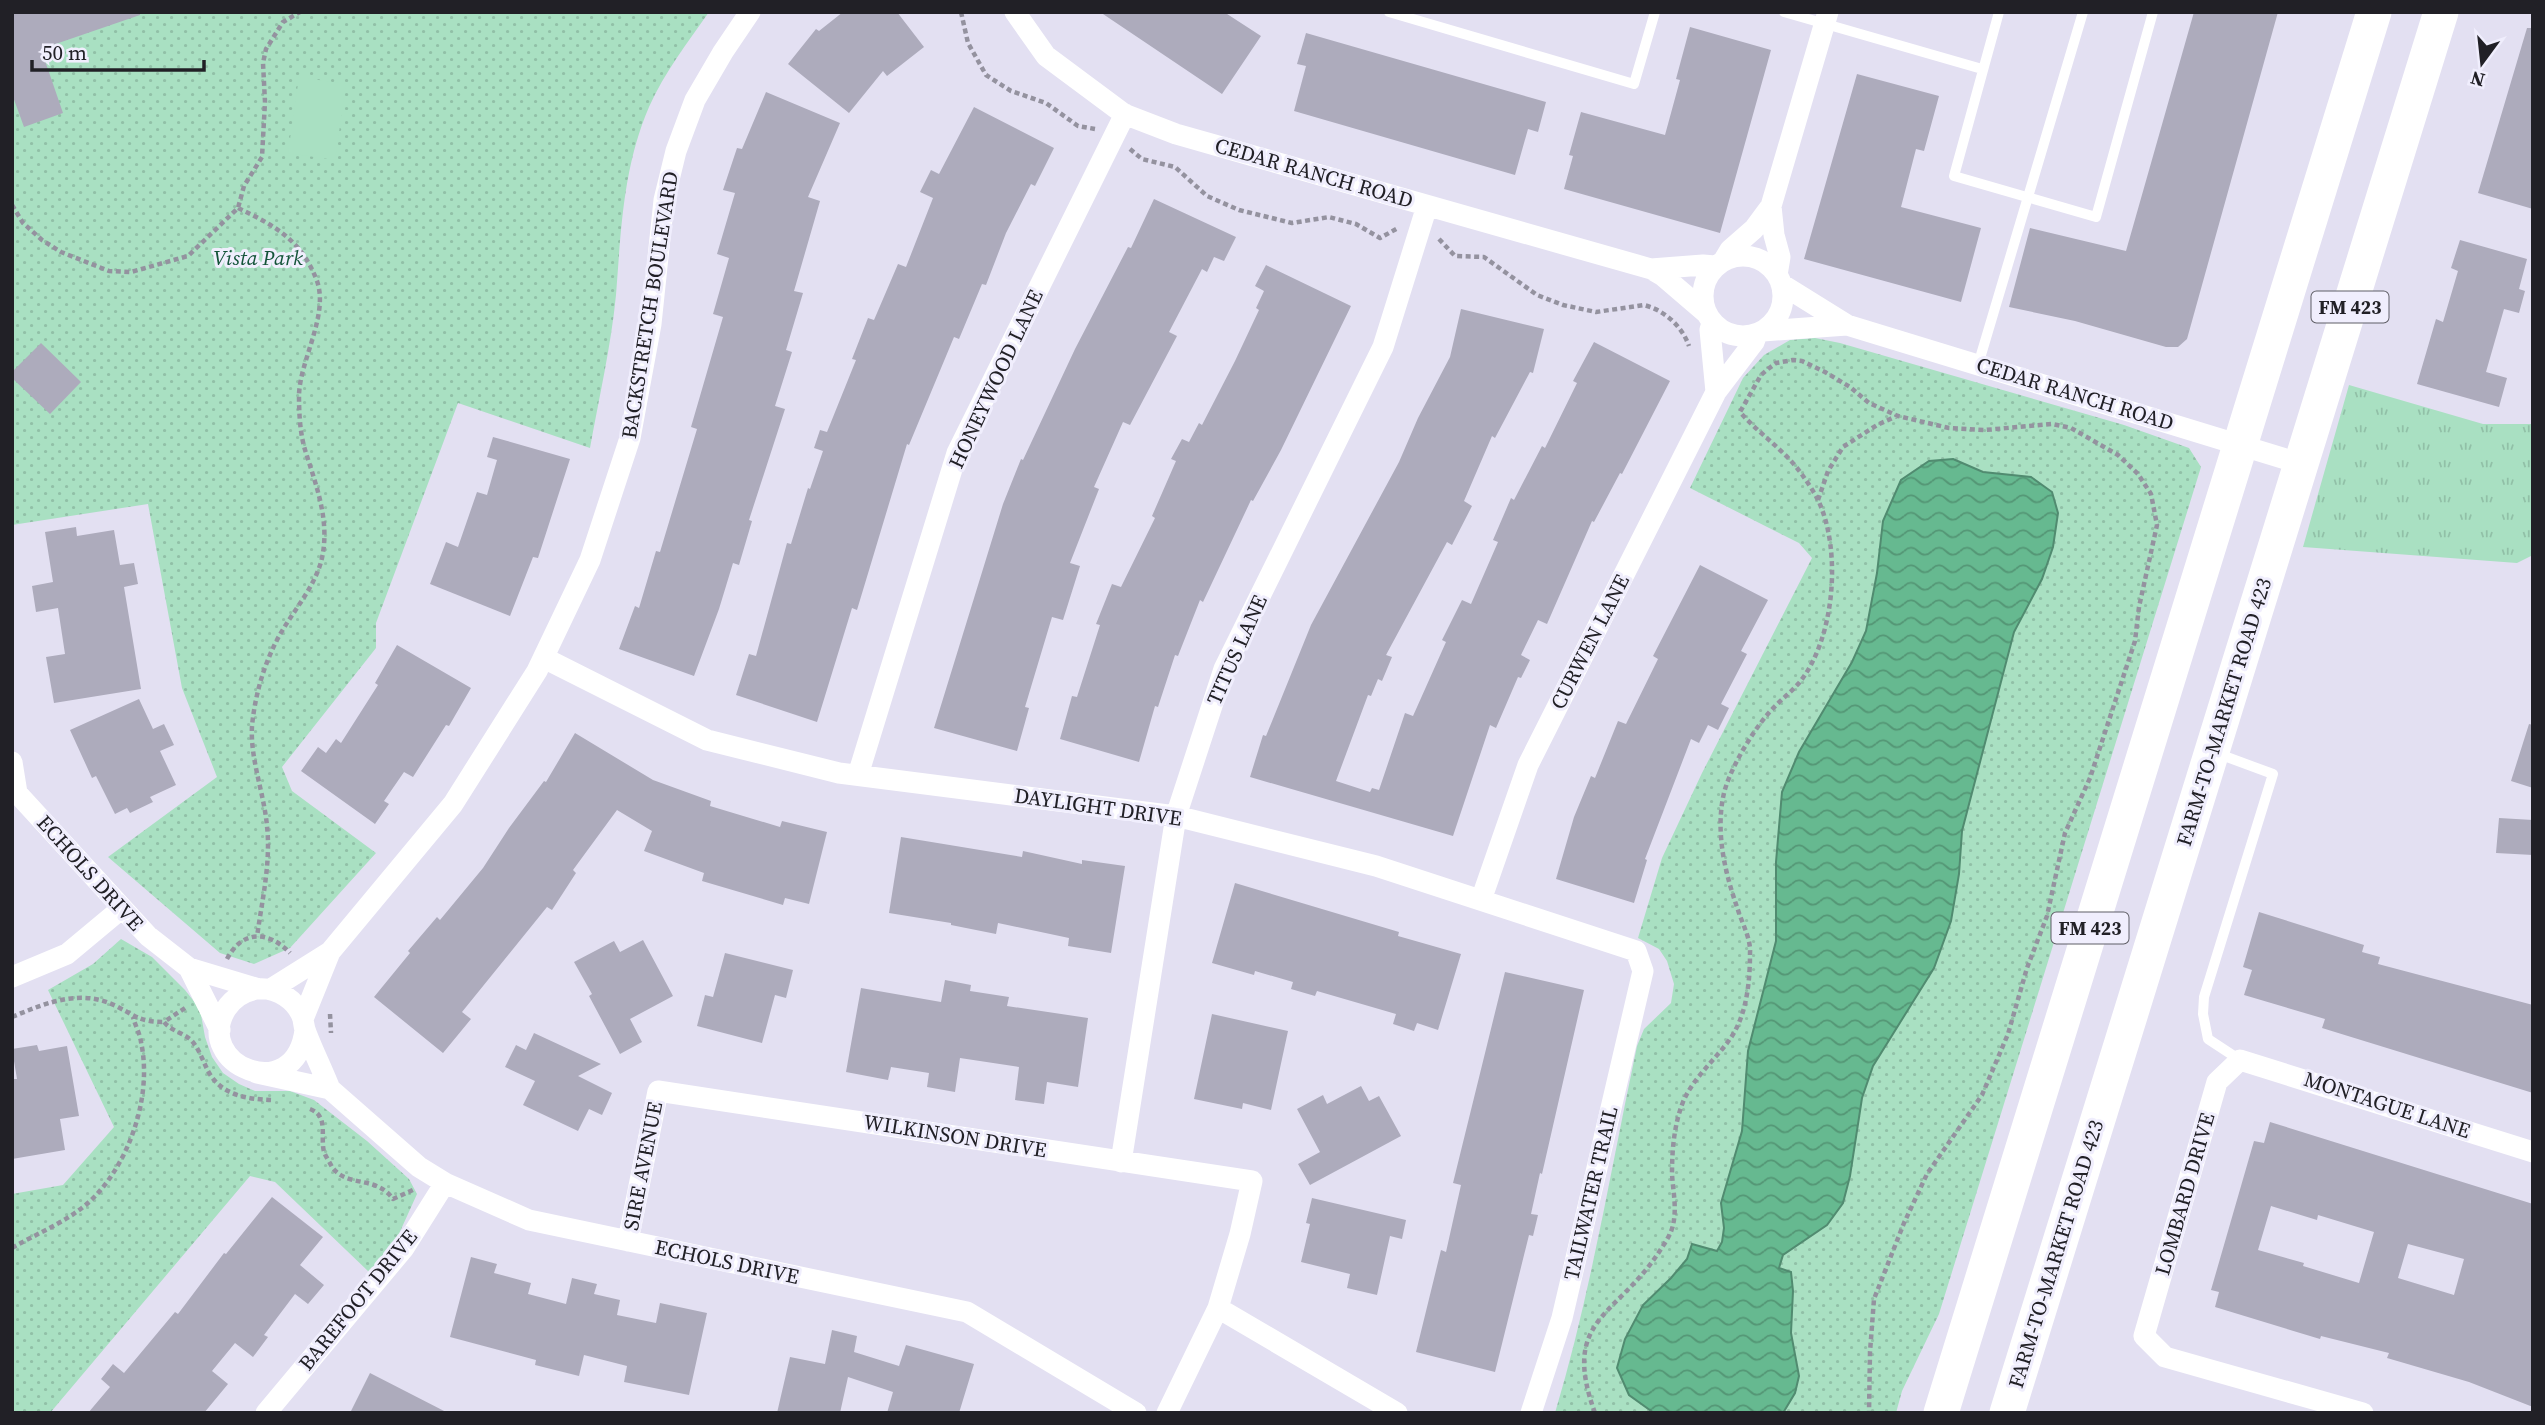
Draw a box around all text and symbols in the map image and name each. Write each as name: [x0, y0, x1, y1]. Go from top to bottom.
scale bar: [32, 28, 203, 72]
north arrow: [2447, 28, 2517, 98]
text: 50 m: [42, 38, 87, 67]
text: N: [2467, 65, 2488, 94]
street label: CEDAR RANCH ROAD: [1212, 130, 1417, 215]
street label: BACKSTRETCH BOULEVARD: [614, 169, 685, 441]
park label: Vista Park: [213, 243, 303, 272]
street label: HONEYWOOD LANE: [941, 285, 1050, 473]
road number: FM 423: [2312, 292, 2388, 322]
street label: CEDAR RANCH ROAD: [1973, 350, 2177, 437]
street label: CURWEN LANE: [1543, 569, 1636, 714]
street label: FARM-TO-MARKET ROAD 423: [2169, 574, 2278, 850]
street label: TITUS LANE: [1199, 590, 1274, 709]
street label: DAYLIGHT DRIVE: [1012, 780, 1184, 833]
street label: ECHOLS DRIVE: [31, 808, 150, 937]
road number: FM 423: [2052, 912, 2128, 944]
street label: MONTAGUE LANE: [2300, 1064, 2474, 1145]
street label: SIRE AVENUE: [616, 1099, 669, 1233]
street label: TAILWATER TRAIL: [1556, 1103, 1625, 1283]
street label: WILKINSON DRIVE: [861, 1107, 1049, 1164]
street label: LOMBARD DRIVE: [2147, 1109, 2222, 1279]
street label: FARM-TO-MARKET ROAD 423: [2001, 1116, 2110, 1392]
street label: BAREFOOT DRIVE: [292, 1223, 424, 1376]
street label: ECHOLS DRIVE: [652, 1232, 802, 1291]

